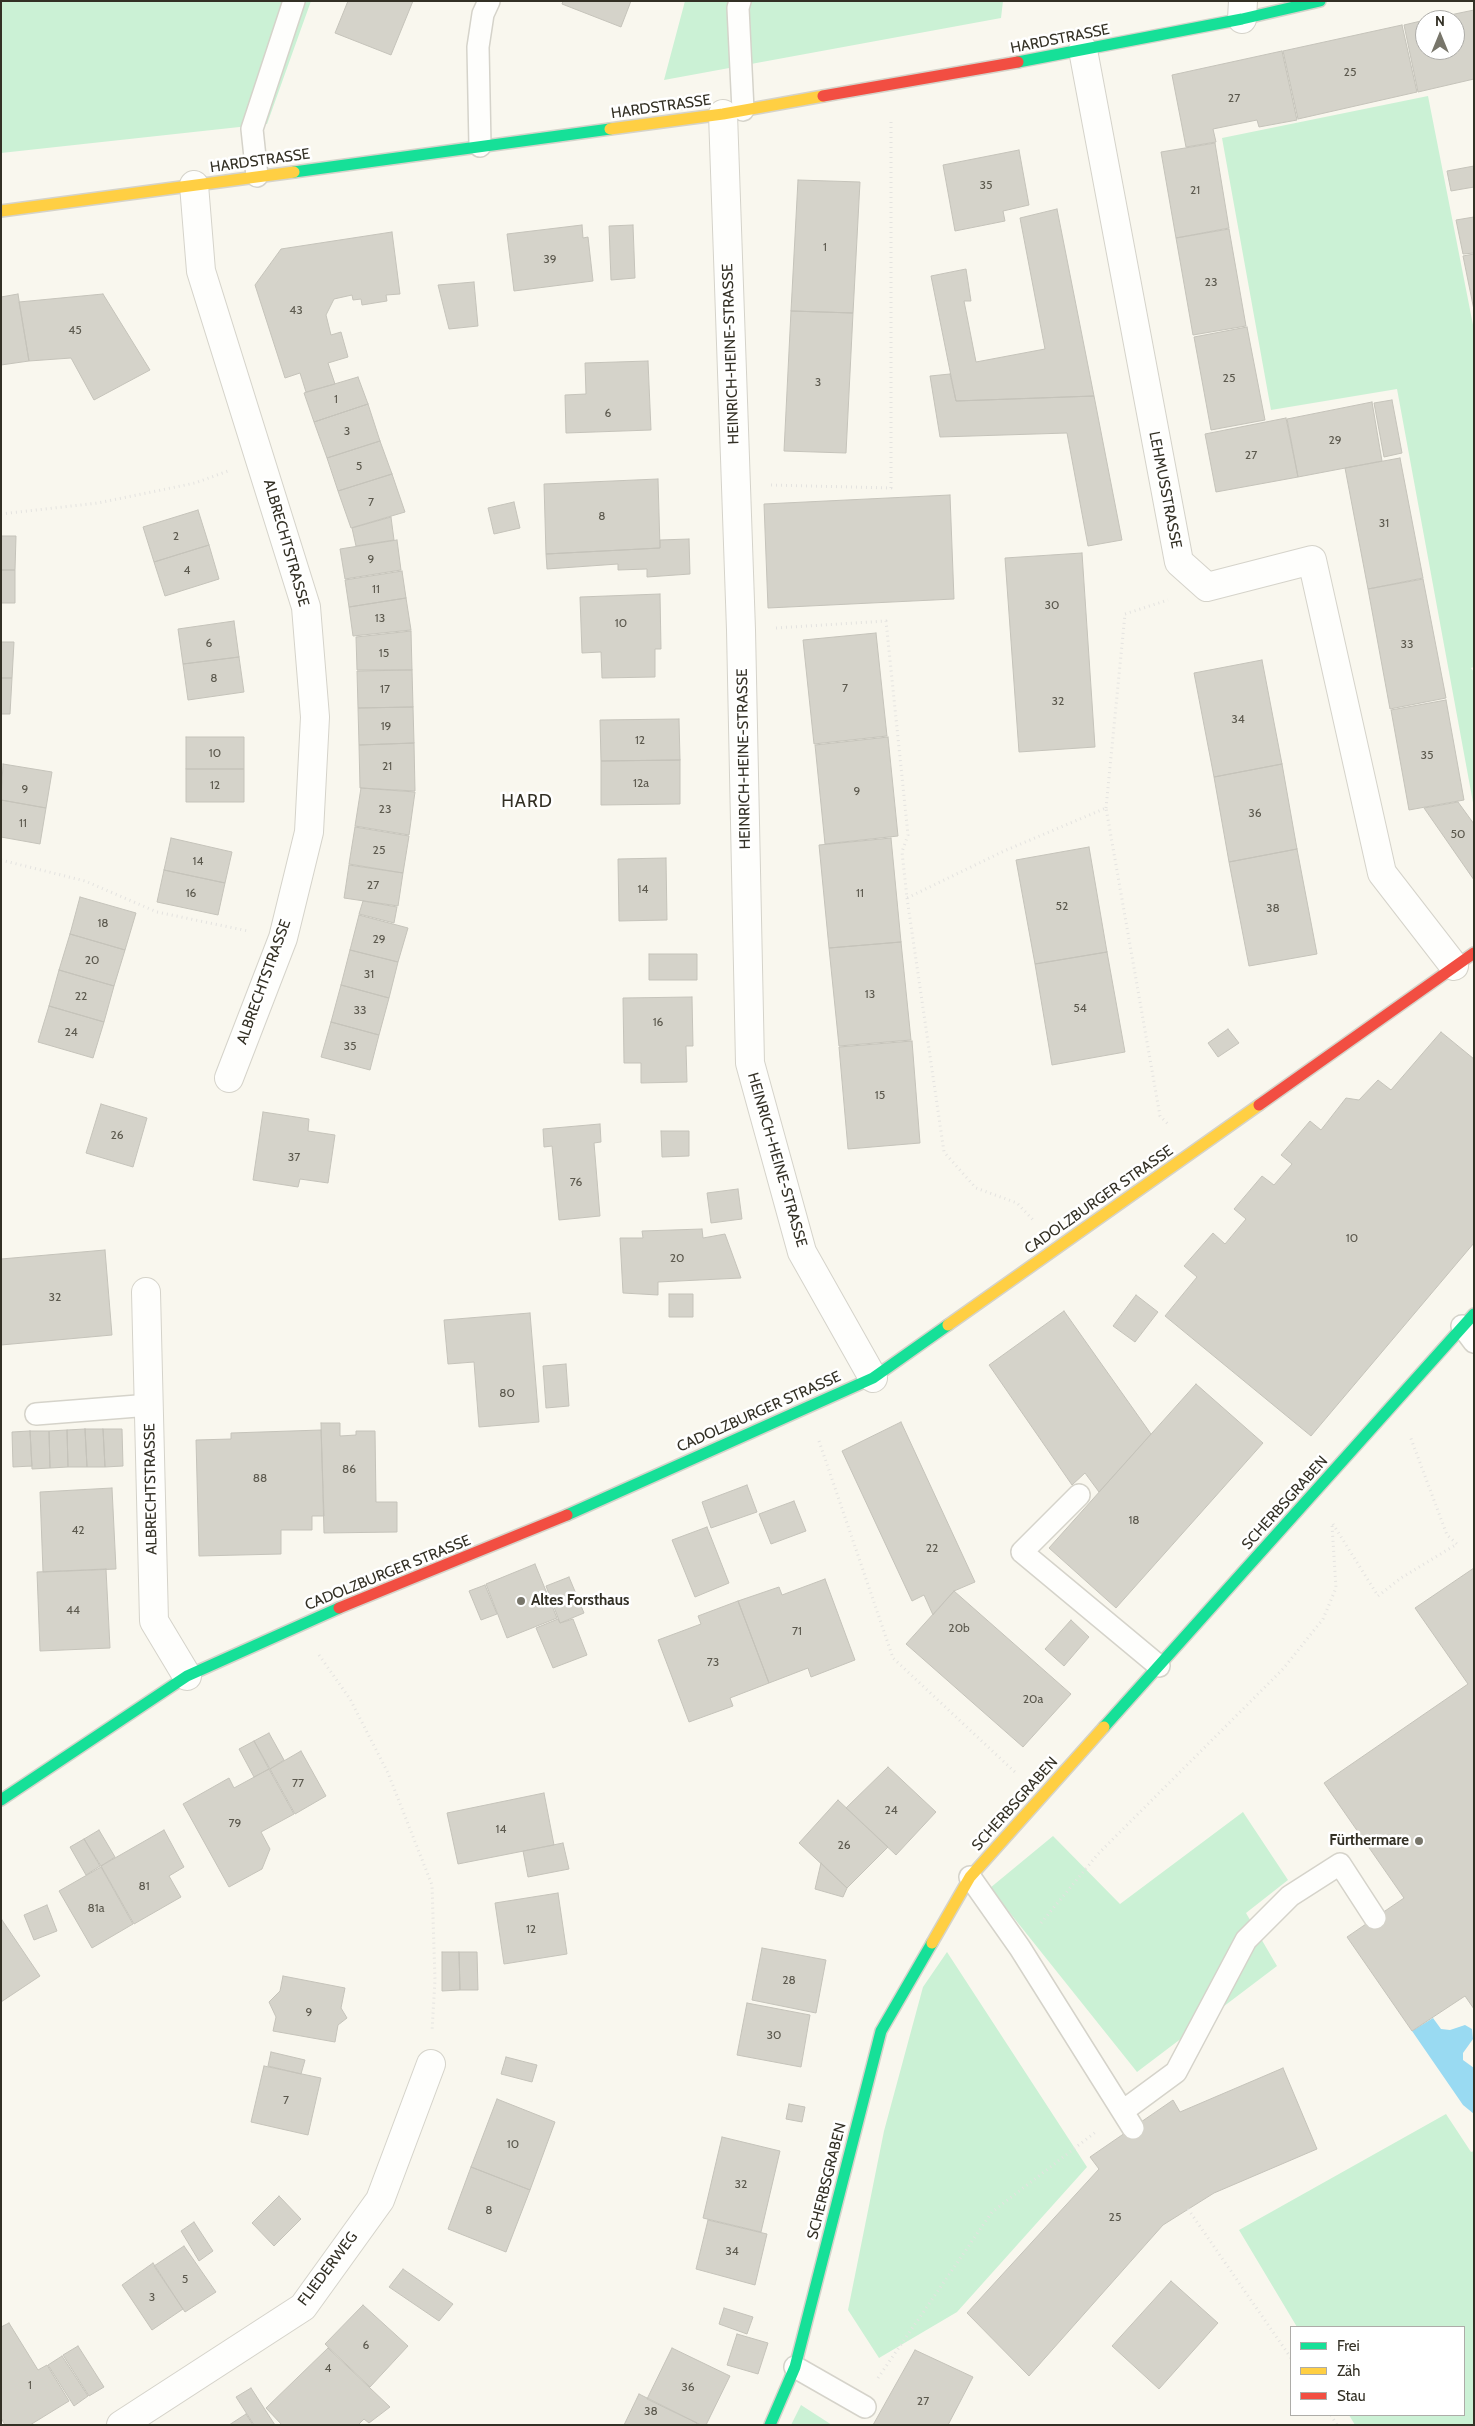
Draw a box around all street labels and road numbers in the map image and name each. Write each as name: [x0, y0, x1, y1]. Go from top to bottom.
street label: HARDSTRASSE: [1009, 21, 1111, 57]
street label: HARDSTRASSE: [610, 91, 712, 123]
street label: HARDSTRASSE: [209, 145, 311, 177]
street label: HEINRICH-HEINE-STRASSE: [719, 263, 743, 445]
street label: LEHMUSSTRASSE: [1145, 430, 1185, 550]
street label: ALBRECHTSTRASSE: [259, 477, 313, 609]
street label: HEINRICH-HEINE-STRASSE: [733, 668, 755, 850]
street label: ALBRECHTSTRASSE: [233, 917, 295, 1047]
street label: HEINRICH-HEINE-STRASSE: [743, 1071, 811, 1249]
street label: CADOLZBURGER STRASSE: [1021, 1142, 1177, 1258]
street label: CADOLZBURGER STRASSE: [674, 1368, 844, 1456]
street label: ALBRECHTSTRASSE: [141, 1423, 161, 1555]
street label: SCHERBSGRABEN: [1238, 1452, 1332, 1554]
street label: CADOLZBURGER STRASSE: [302, 1531, 474, 1615]
street label: SCHERBSGRABEN: [968, 1753, 1062, 1855]
street label: SCHERBSGRABEN: [804, 2121, 850, 2241]
street label: FLIEDERWEG: [294, 2228, 362, 2310]

